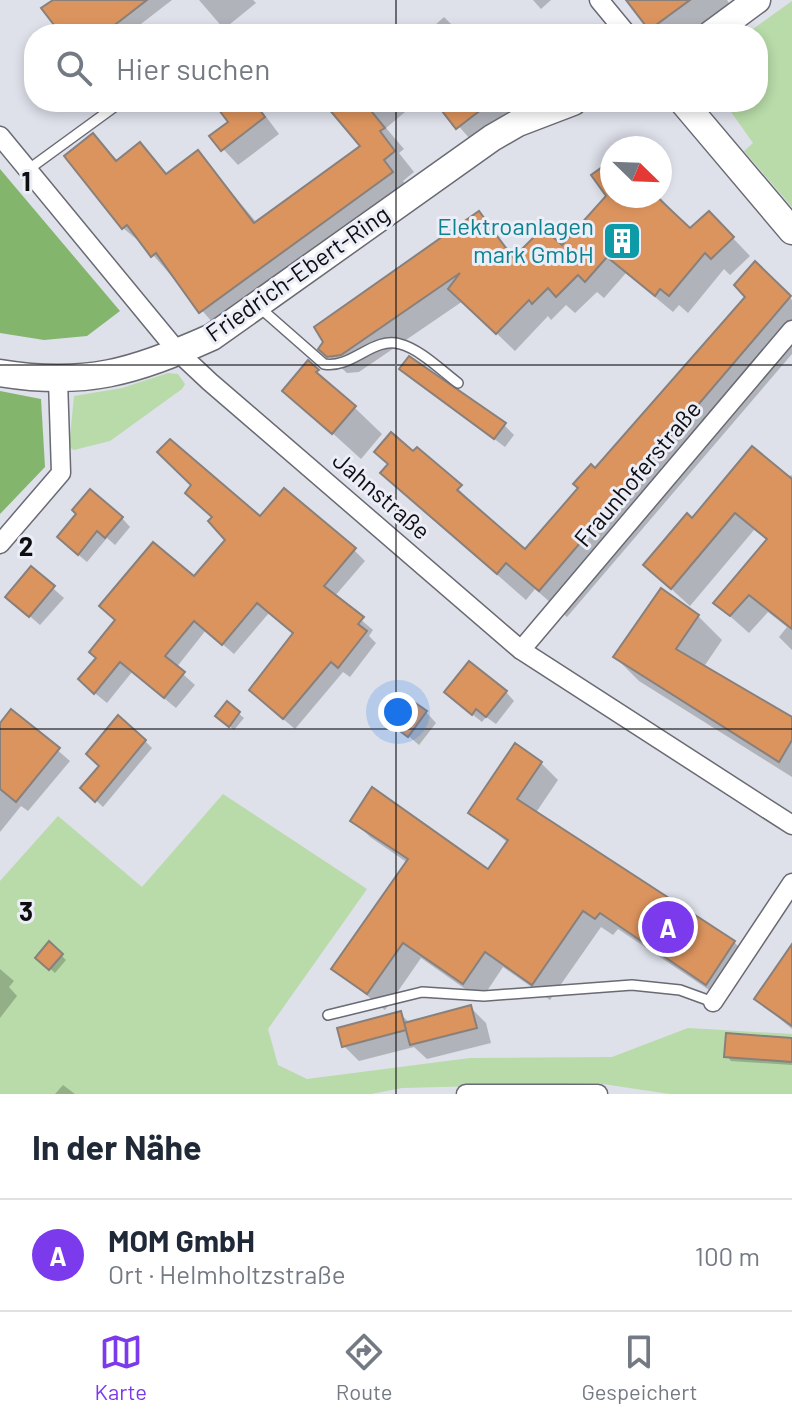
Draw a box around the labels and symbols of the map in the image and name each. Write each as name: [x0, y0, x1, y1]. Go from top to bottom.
north arrow: [600, 136, 672, 208]
text: 1: [21, 165, 31, 196]
street label: Friedrich-Ebert-Ring: [200, 199, 395, 347]
place label: Elektroanlagen mark GmbH: [437, 211, 594, 268]
building icon: Elektroanlagen mark GmbH: [601, 220, 643, 262]
street label: Fraunhoferstraße: [567, 394, 706, 552]
street label: Jahnstraße: [327, 445, 437, 545]
text: 2: [19, 530, 33, 561]
your location: [378, 692, 418, 732]
text: 3: [19, 895, 33, 926]
pin: A: [642, 897, 694, 957]

